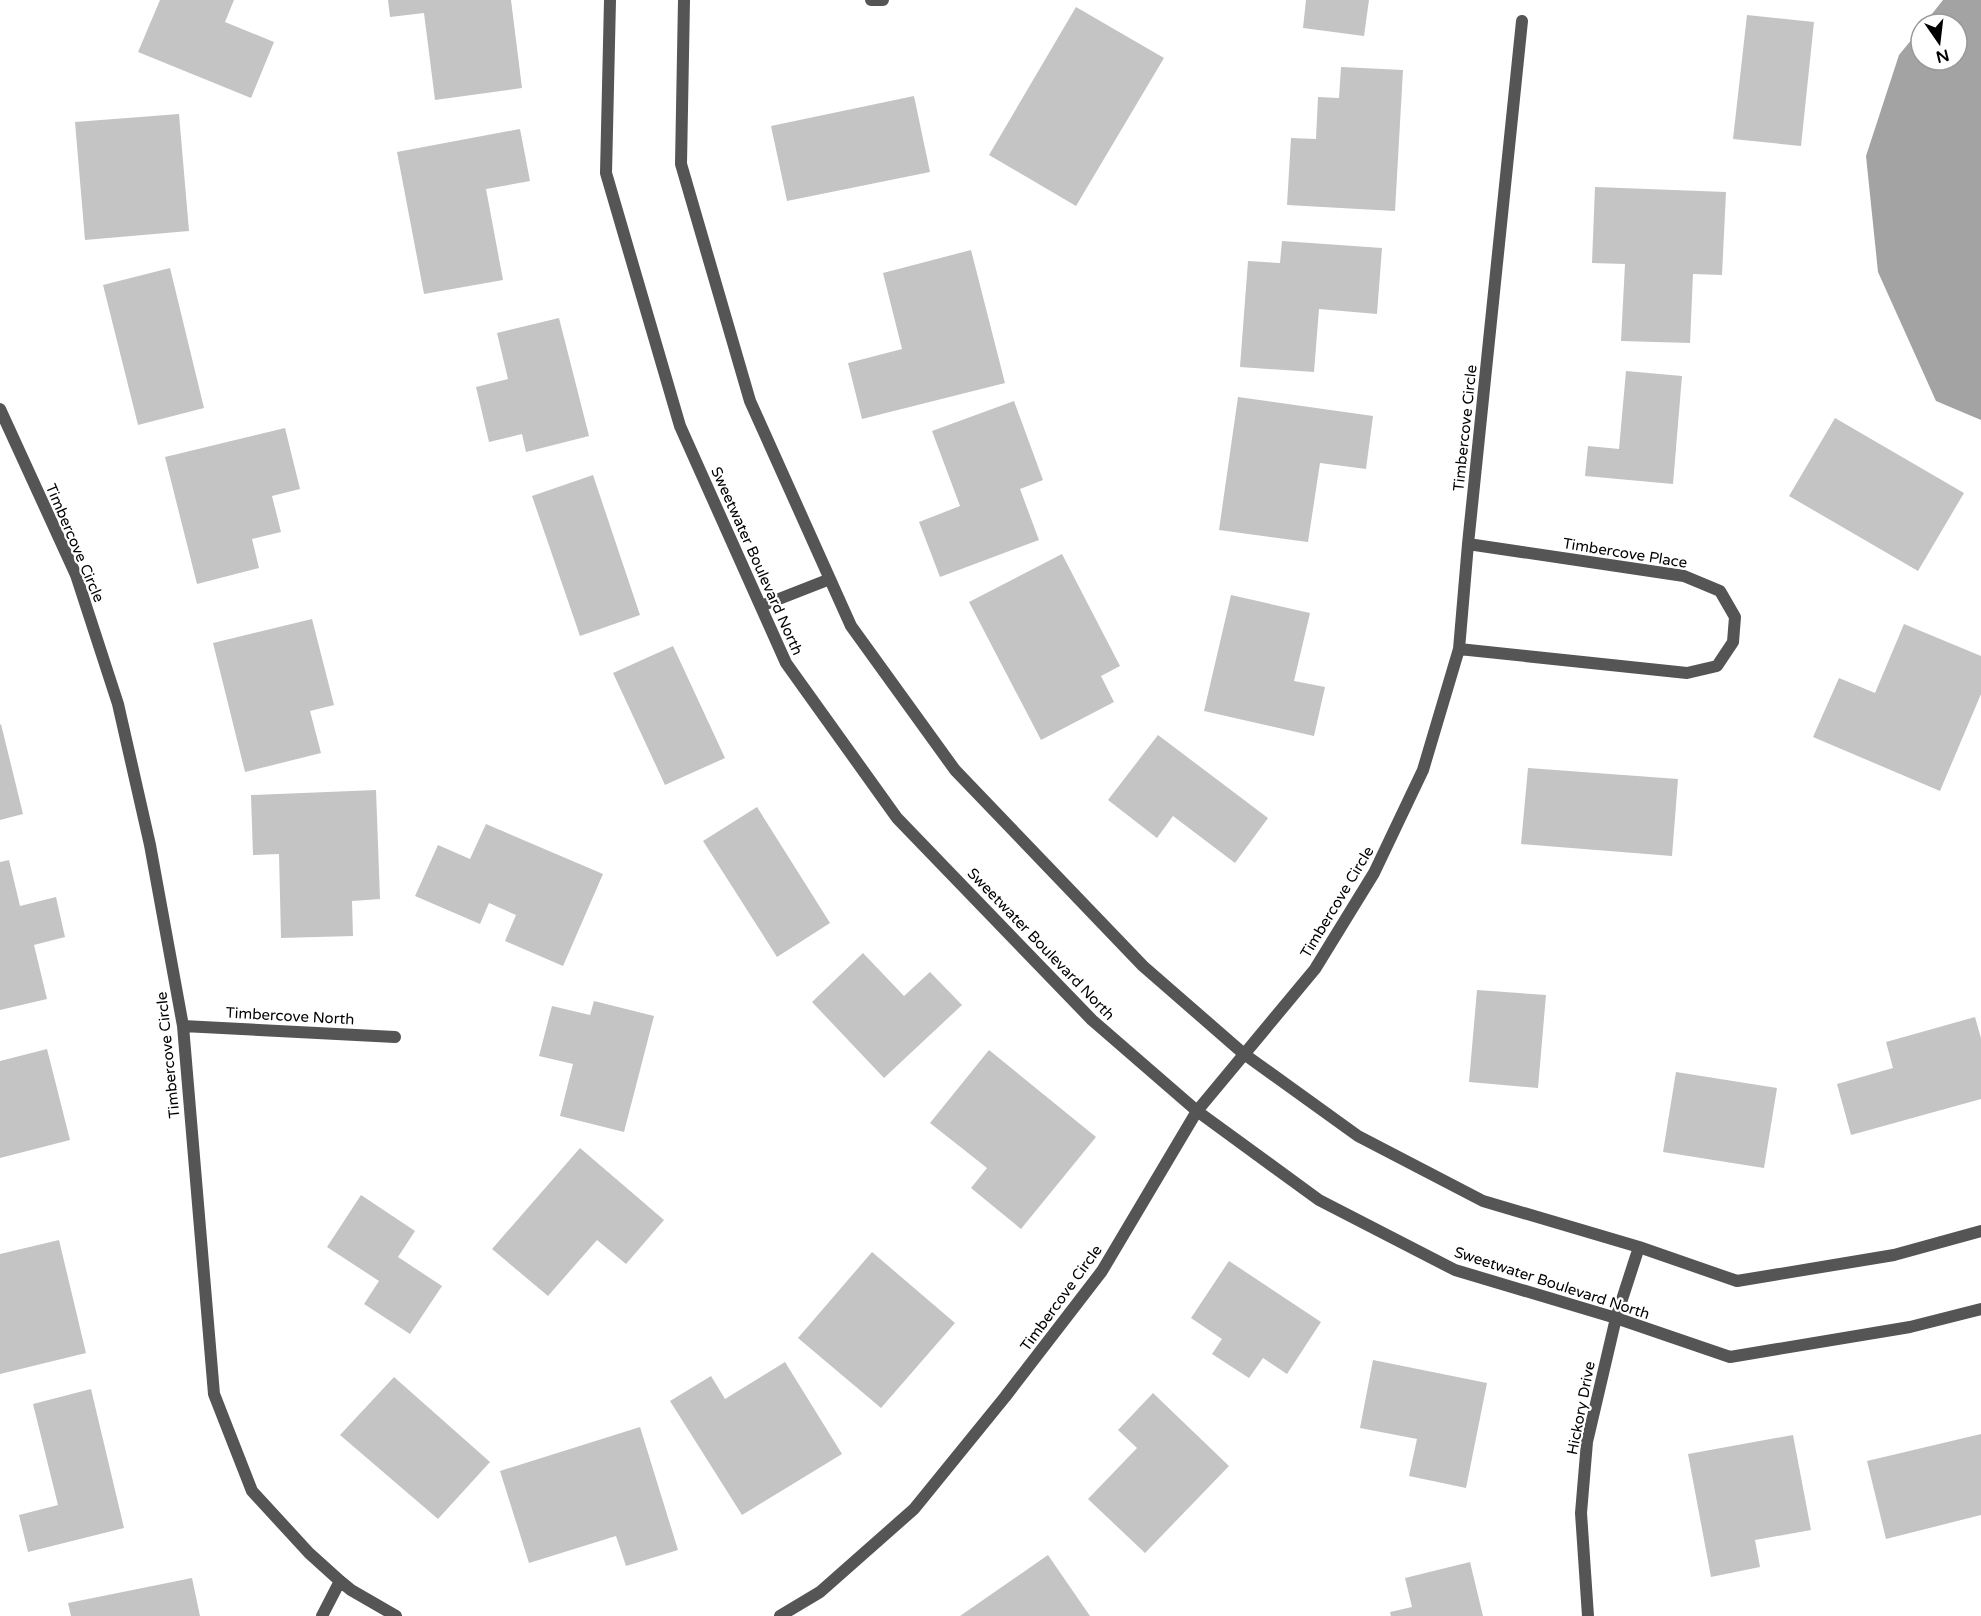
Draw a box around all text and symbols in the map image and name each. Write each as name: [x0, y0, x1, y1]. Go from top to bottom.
north arrow: [1909, 12, 1969, 72]
text: N: [1934, 44, 1951, 67]
street label: Timbercove Circle: [1449, 364, 1481, 492]
street label: Sweetwater Boulevard North: [707, 464, 807, 658]
street label: Timbercove Circle: [42, 481, 108, 605]
street label: Timbercove Place: [1561, 534, 1689, 572]
street label: Timbercove Circle: [1297, 843, 1377, 961]
street label: Sweetwater Boulevard North: [964, 864, 1118, 1024]
street label: Timbercove Circle: [152, 991, 184, 1119]
street label: Timbercove North: [225, 1004, 355, 1028]
street label: Timbercove Circle: [1016, 1241, 1106, 1355]
street label: Sweetwater Boulevard North: [1452, 1243, 1652, 1323]
street label: Hickory Drive: [1563, 1360, 1599, 1456]

